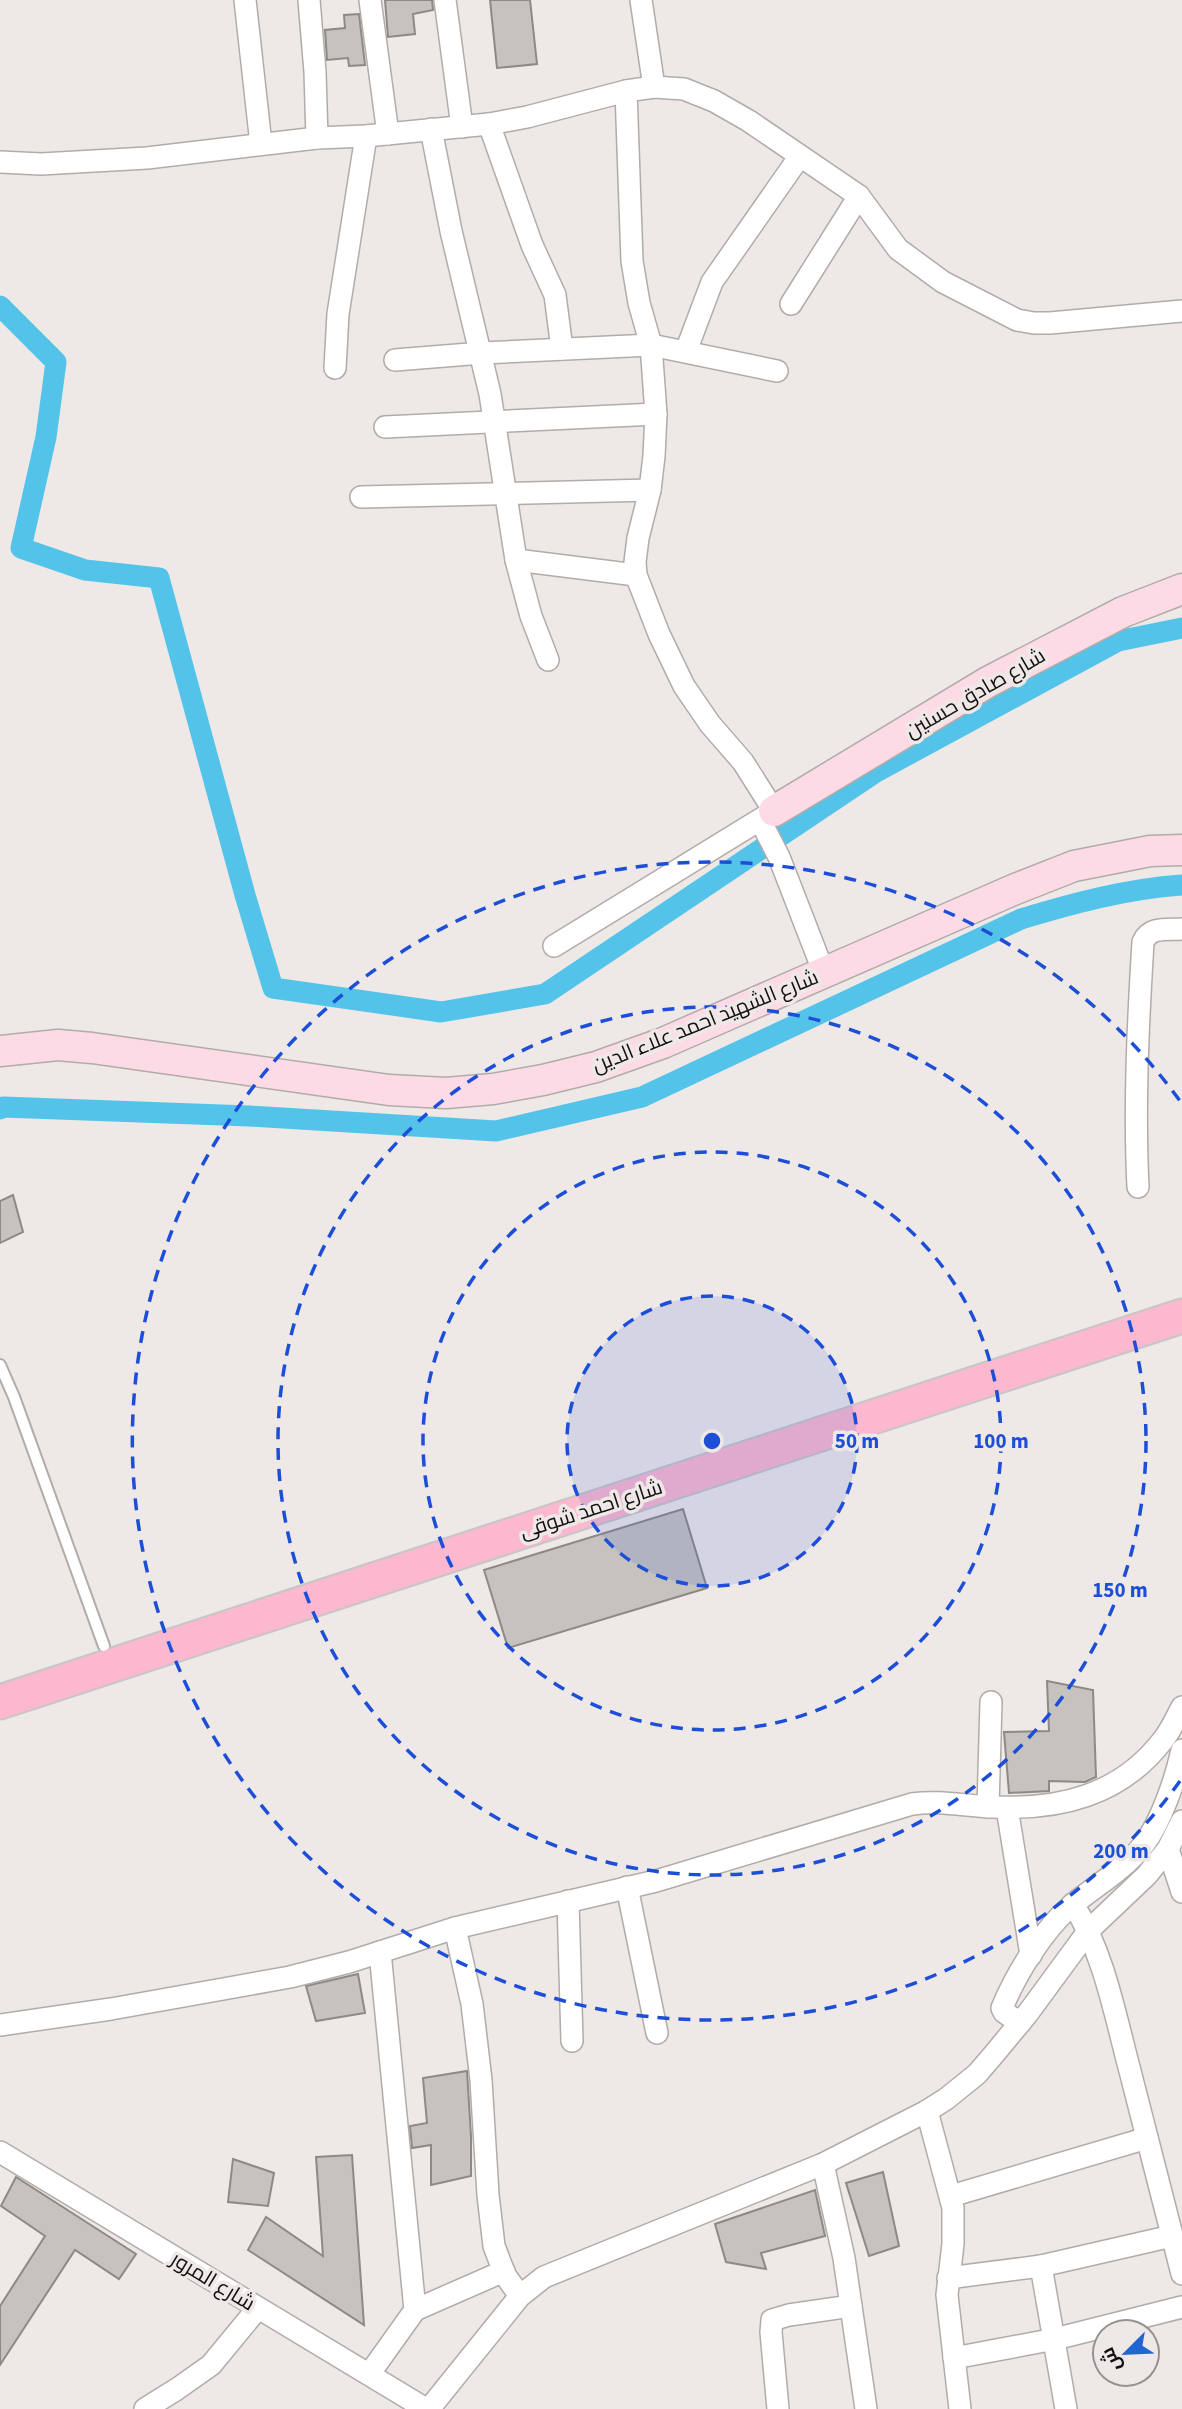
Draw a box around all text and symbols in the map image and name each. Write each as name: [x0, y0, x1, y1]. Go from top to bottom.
street label: شارع صادق حسنين: [899, 641, 1051, 745]
street label: شارع الشهيد احمد علاء الدين: [587, 962, 823, 1080]
text: 50 m: [835, 1426, 879, 1456]
text: 100 m: [973, 1426, 1029, 1456]
centre of rings: [700, 1429, 724, 1453]
street label: شارع احمد شوقى: [516, 1472, 666, 1546]
text: 150 m: [1092, 1575, 1148, 1605]
text: 200 m: [1093, 1836, 1149, 1866]
street label: شارع المرور: [164, 2243, 261, 2318]
north arrow: [1091, 2318, 1161, 2388]
text: ش: [1095, 2343, 1129, 2376]

